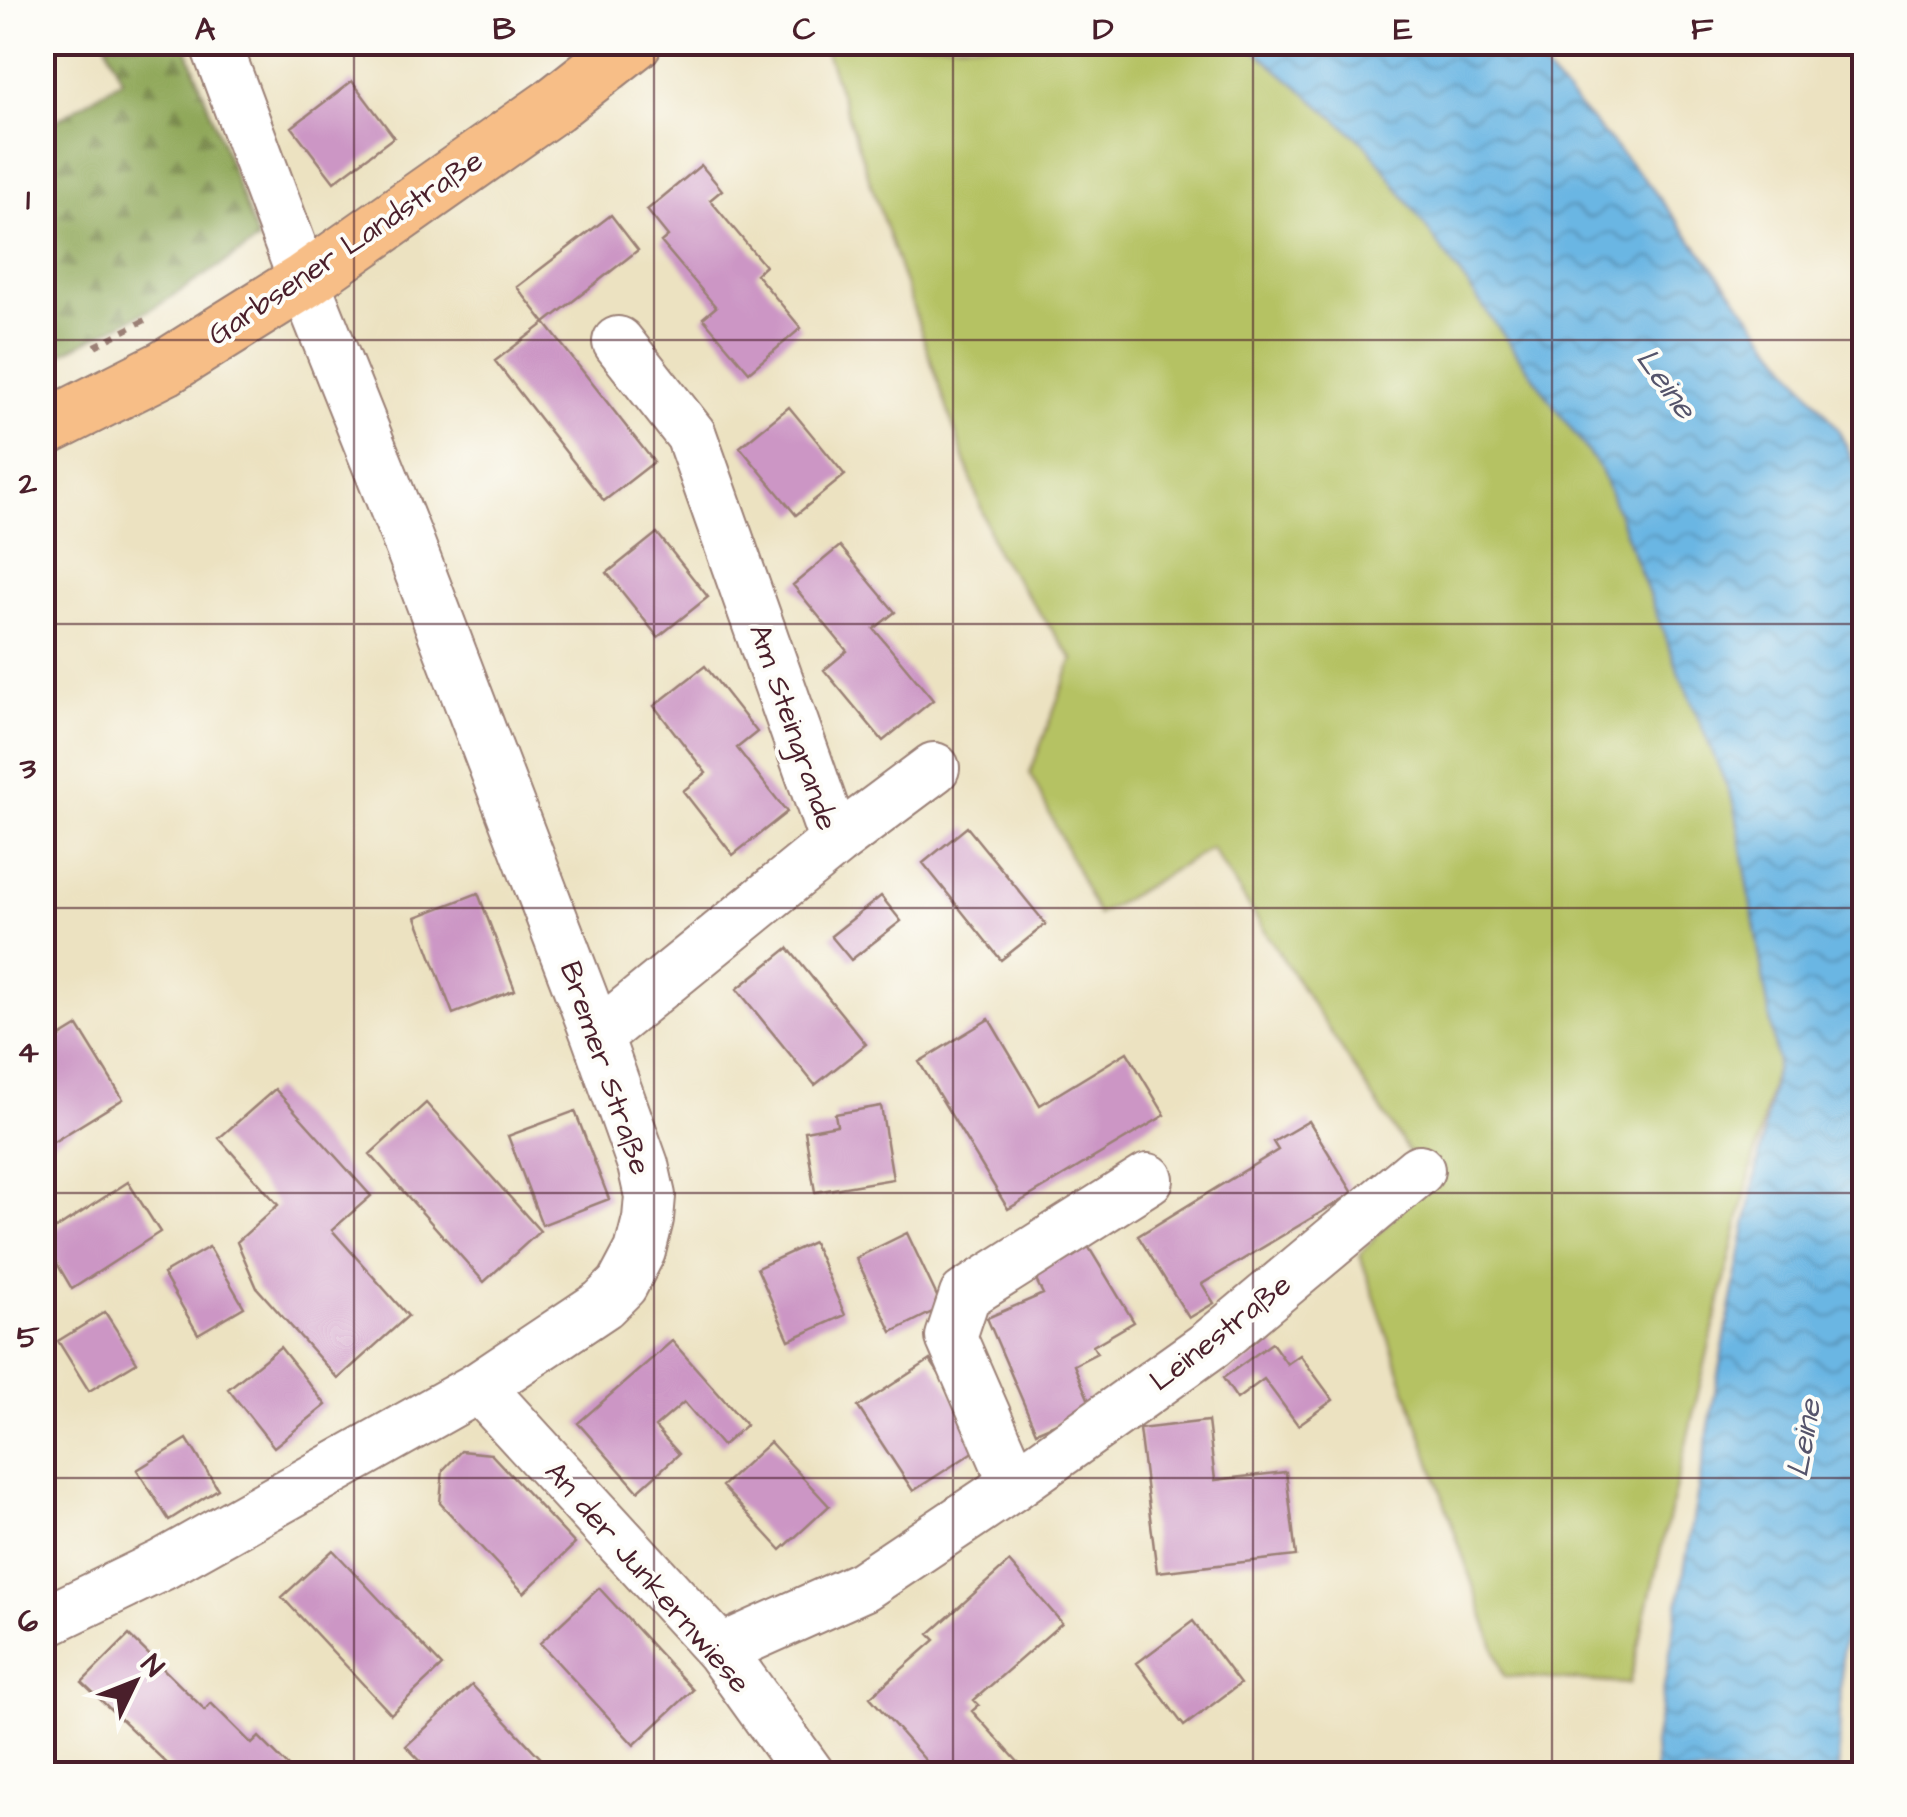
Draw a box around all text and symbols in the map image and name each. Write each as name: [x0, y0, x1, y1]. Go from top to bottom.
text: A: [195, 7, 216, 52]
text: B: [493, 7, 516, 52]
text: C: [793, 7, 816, 52]
text: D: [1093, 7, 1114, 52]
text: E: [1394, 7, 1413, 52]
text: F: [1691, 7, 1714, 52]
street label: Garbsener Landstraße: [200, 140, 491, 356]
text: 1: [26, 177, 30, 222]
water label: Leine: [1625, 339, 1708, 430]
text: 2: [18, 461, 38, 506]
street label: Am Steingrande: [737, 619, 848, 836]
text: 3: [19, 746, 37, 791]
street label: Bremer Straße: [549, 956, 661, 1181]
text: 4: [17, 1030, 39, 1075]
street label: Leinestraße: [1141, 1264, 1300, 1401]
text: 5: [17, 1315, 40, 1360]
water label: Leine: [1776, 1394, 1834, 1480]
street label: An der Junkernwiese: [535, 1453, 760, 1703]
text: 6: [18, 1599, 38, 1644]
north arrow: [85, 1632, 185, 1732]
text: N: [132, 1646, 173, 1686]

